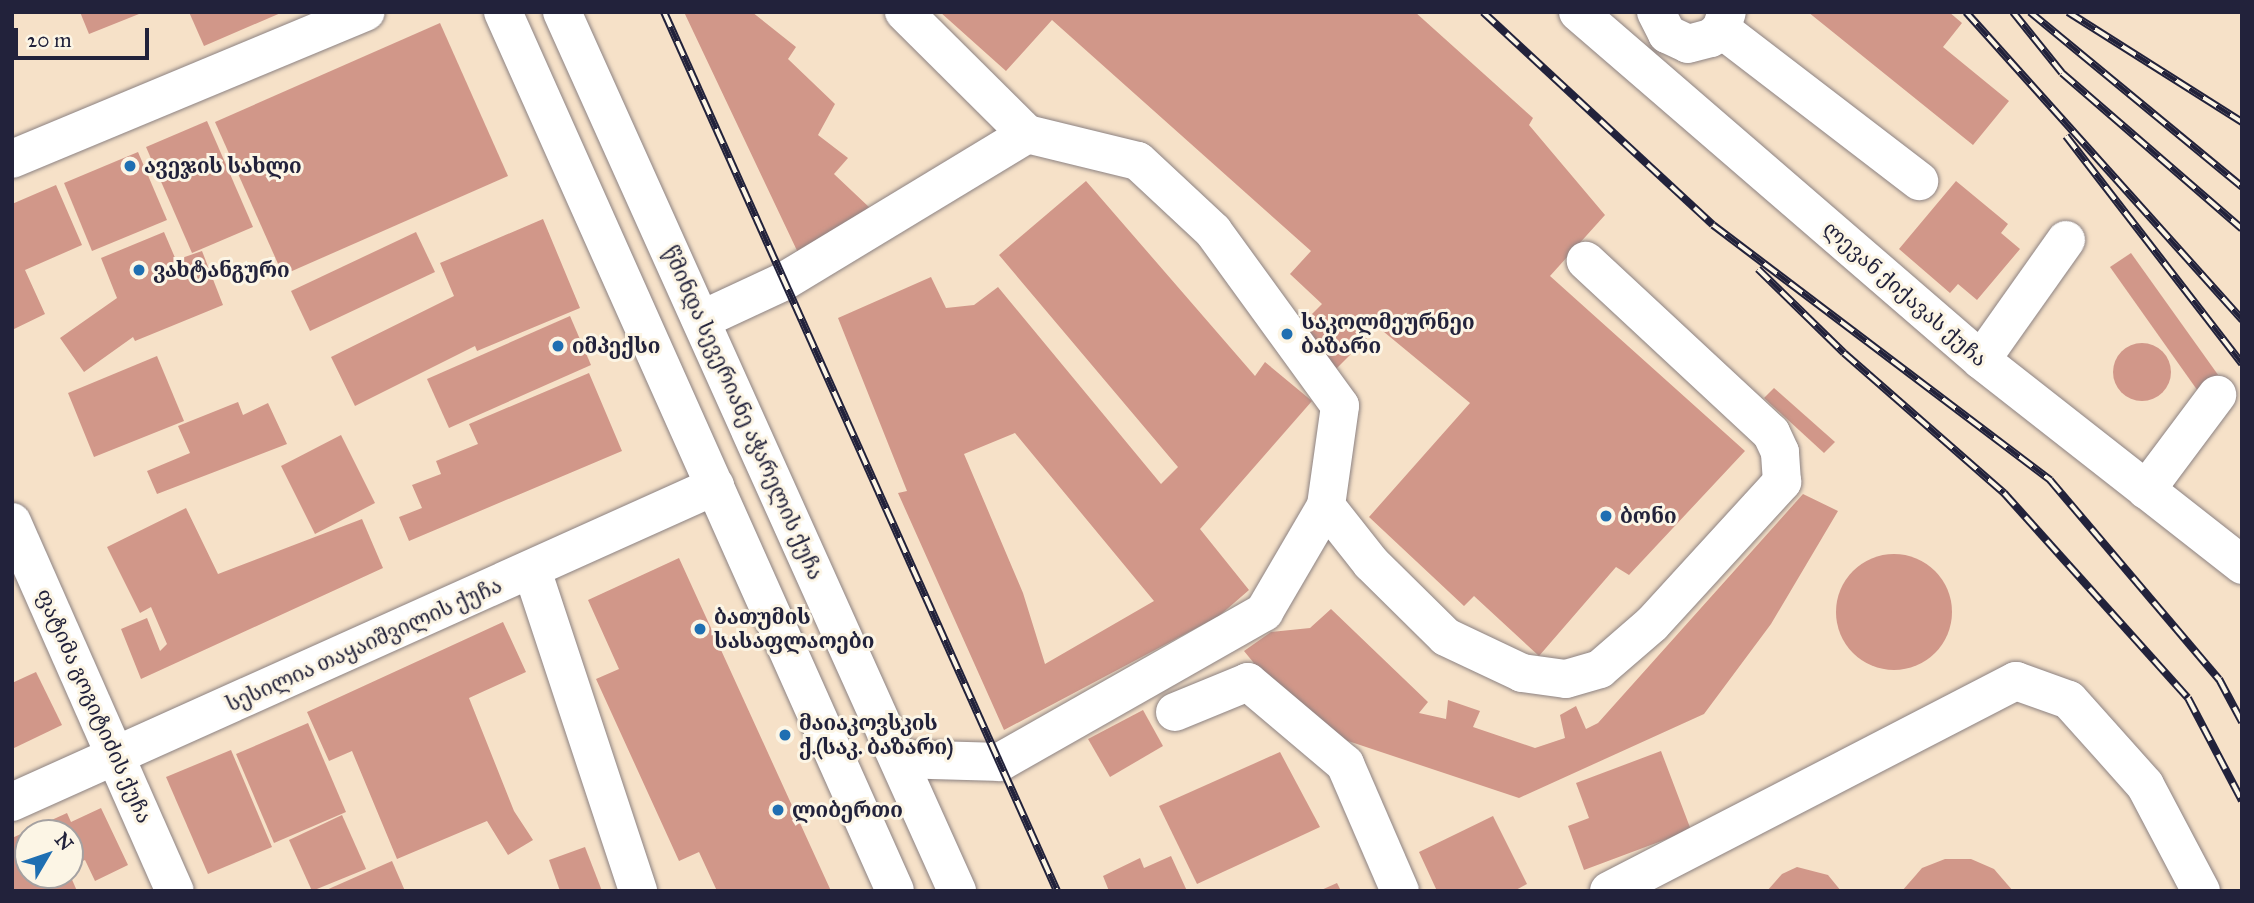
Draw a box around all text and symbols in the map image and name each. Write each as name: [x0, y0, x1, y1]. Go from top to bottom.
scale bar: [18, 14, 152, 58]
text: 20 m: [27, 27, 72, 53]
place label: ავეჯის სახლი: [144, 153, 302, 179]
marker: ავეჯის სახლი: [122, 158, 138, 174]
street label: ლევან ქიქავას ქუჩა: [1818, 216, 1992, 372]
street label: წმინდა სევერიანე აჭარელის ქუჩა: [658, 242, 828, 584]
place label: ვახტანგური: [153, 257, 290, 283]
marker: ვახტანგური: [131, 262, 147, 278]
place label: საკოლმეურნეი ბაზარი: [1301, 309, 1475, 359]
marker: საკოლმეურნეი ბაზარი: [1279, 326, 1295, 342]
place label: იმპექსი: [572, 333, 660, 359]
marker: იმპექსი: [550, 338, 566, 354]
place label: ბონი: [1620, 503, 1677, 529]
marker: ბონი: [1598, 508, 1614, 524]
street label: სესილია თაყაიშვილის ქუჩა: [222, 573, 506, 717]
street label: ფატიმა გოგიტიძის ქუჩა: [31, 585, 157, 827]
place label: ბათუმის სასაფლაოები: [714, 604, 874, 654]
marker: ბათუმის სასაფლაოები: [692, 621, 708, 637]
place label: მაიაკოვსკის ქ.(საკ. ბაზარი): [799, 710, 953, 760]
marker: მაიაკოვსკის ქ.(საკ. ბაზარი): [777, 727, 793, 743]
place label: ლიბერთი: [792, 797, 903, 823]
marker: ლიბერთი: [770, 802, 786, 818]
north arrow: [14, 819, 84, 889]
text: N: [50, 828, 78, 855]

